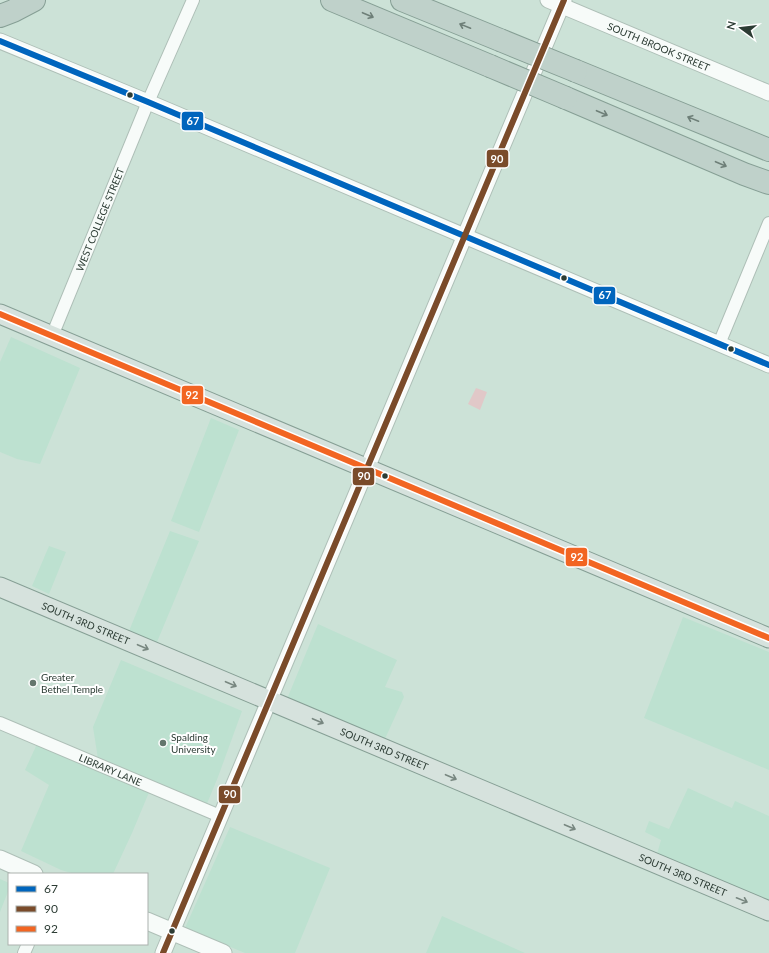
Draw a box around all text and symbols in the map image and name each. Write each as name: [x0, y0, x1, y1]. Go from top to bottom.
north arrow: [721, 8, 761, 48]
one-way arrow: [361, 12, 373, 20]
street label: SOUTH BROOK STREET: [606, 20, 712, 73]
text: N: [723, 20, 738, 31]
one-way arrow: [460, 22, 472, 30]
unlabelled marker: [125, 90, 135, 100]
one-way arrow: [595, 110, 607, 117]
line badge: 67: [181, 111, 204, 131]
text: 67: [187, 114, 199, 127]
one-way arrow: [688, 115, 700, 123]
line badge: 90: [486, 149, 509, 168]
text: 90: [491, 152, 504, 165]
one-way arrow: [715, 161, 727, 169]
street label: WEST COLLEGE STREET: [73, 166, 126, 273]
unlabelled marker: [559, 273, 569, 283]
line badge: 67: [593, 286, 616, 305]
text: 67: [599, 288, 611, 301]
unlabelled marker: [726, 344, 736, 354]
line badge: 92: [181, 385, 204, 405]
text: 92: [186, 388, 198, 401]
line badge: 90: [352, 467, 375, 486]
text: 90: [358, 469, 371, 482]
unlabelled marker: [380, 471, 390, 481]
line badge: 92: [565, 547, 588, 567]
text: 92: [571, 550, 583, 563]
street label: SOUTH 3RD STREET: [40, 599, 132, 647]
one-way arrow: [137, 644, 149, 652]
place label: Greater Bethel Temple: [41, 671, 103, 695]
marker: Greater Bethel Temple: [28, 678, 38, 688]
one-way arrow: [224, 681, 236, 689]
one-way arrow: [311, 718, 323, 725]
street label: SOUTH 3RD STREET: [339, 725, 430, 773]
place label: Spalding University: [171, 731, 216, 755]
marker: Spalding University: [158, 738, 168, 748]
street label: LIBRARY LANE: [77, 751, 144, 788]
one-way arrow: [444, 773, 456, 781]
line badge: 90: [218, 785, 241, 804]
text: 90: [224, 787, 237, 800]
one-way arrow: [564, 824, 576, 831]
street label: SOUTH 3RD STREET: [637, 851, 729, 899]
legend: [8, 873, 148, 945]
text: 67: [44, 881, 58, 896]
one-way arrow: [735, 896, 747, 904]
text: 90: [44, 901, 58, 916]
text: 92: [44, 921, 58, 936]
unlabelled marker: [167, 926, 177, 936]

